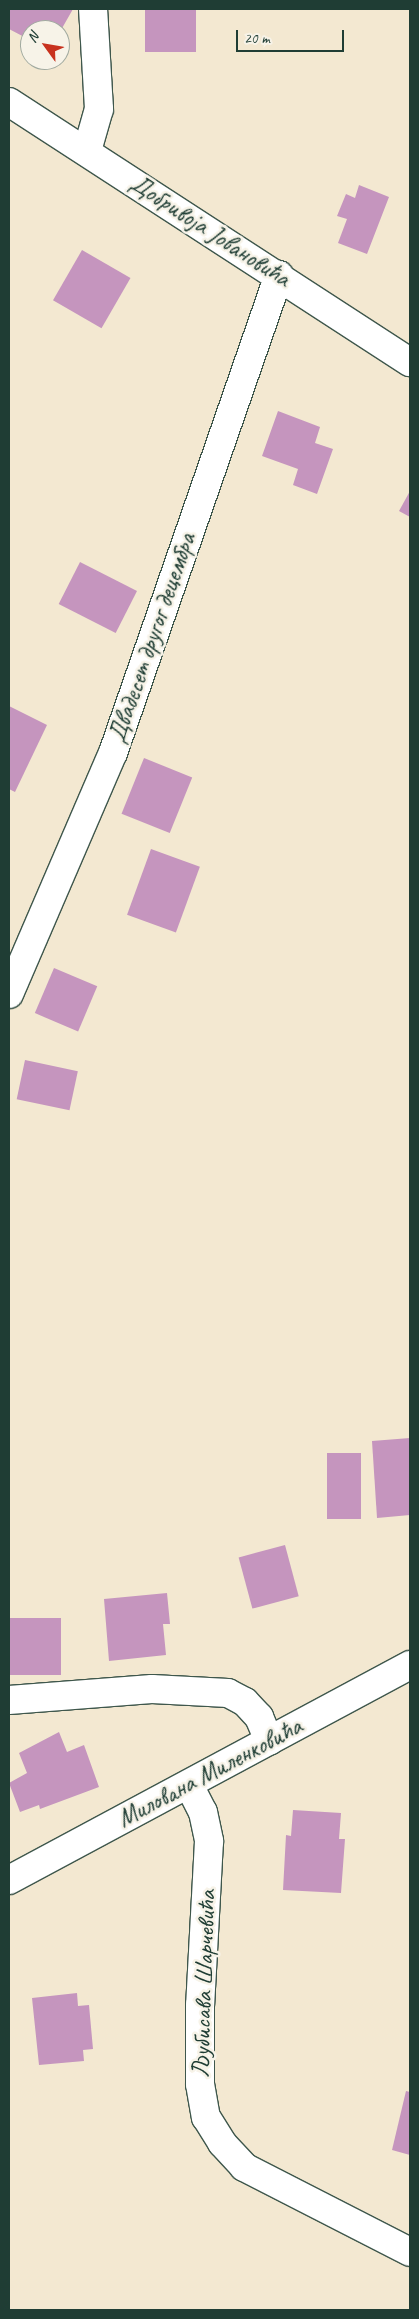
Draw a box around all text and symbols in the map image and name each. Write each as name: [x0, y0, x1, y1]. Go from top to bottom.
north arrow: [20, 20, 70, 70]
scale bar: [239, 20, 346, 52]
text: N: [23, 29, 42, 46]
text: 20 m: [244, 29, 270, 48]
street label: Добривоја Јовановића: [124, 168, 296, 294]
street label: Двадесет другог децембра: [102, 530, 202, 746]
street label: Милована Миленковића: [115, 1713, 305, 1833]
street label: Љубисава Шарчевића: [186, 1889, 222, 2079]

